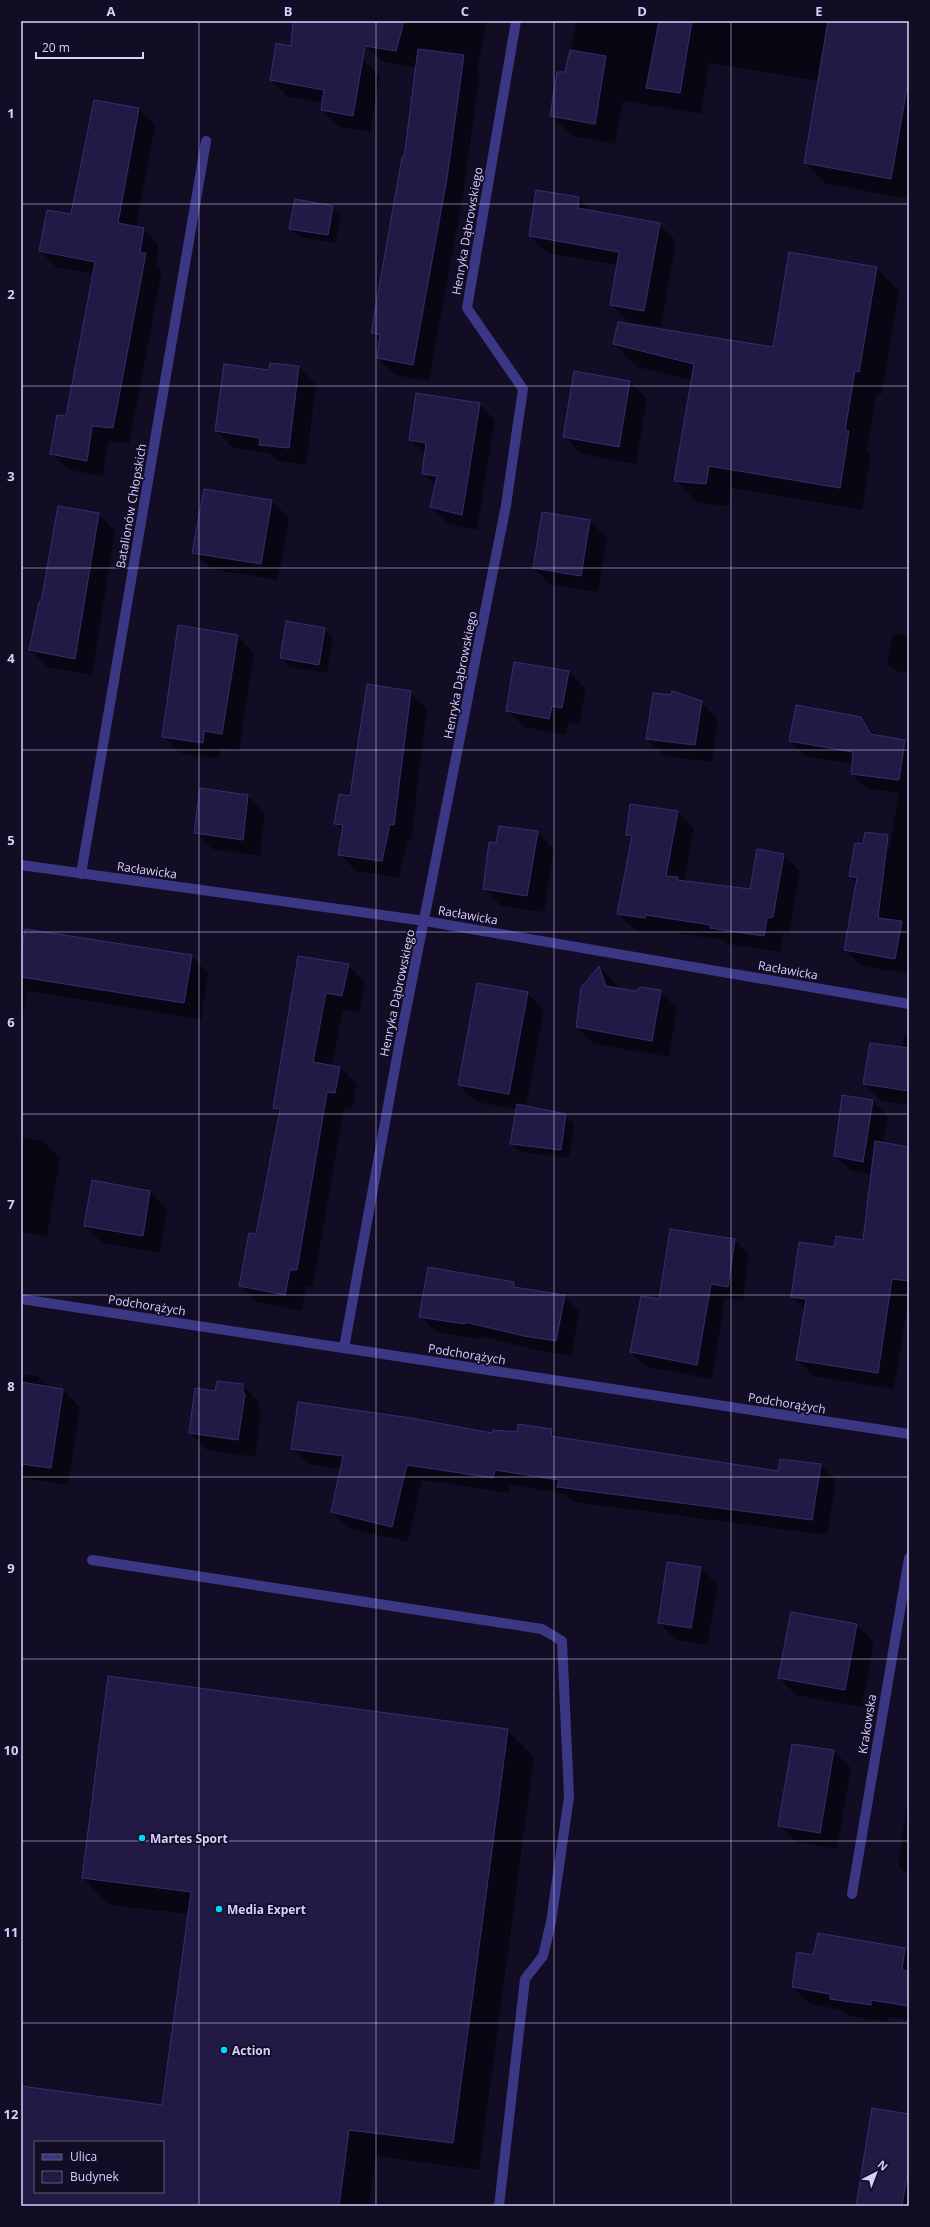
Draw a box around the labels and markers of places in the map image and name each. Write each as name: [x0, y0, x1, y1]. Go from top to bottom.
place label: Martes Sport: [150, 1830, 228, 1847]
marker: Martes Sport: [137, 1833, 147, 1843]
place label: Media Expert: [227, 1901, 306, 1918]
marker: Media Expert: [214, 1904, 224, 1914]
place label: Action: [232, 2042, 271, 2059]
marker: Action: [219, 2045, 229, 2055]

